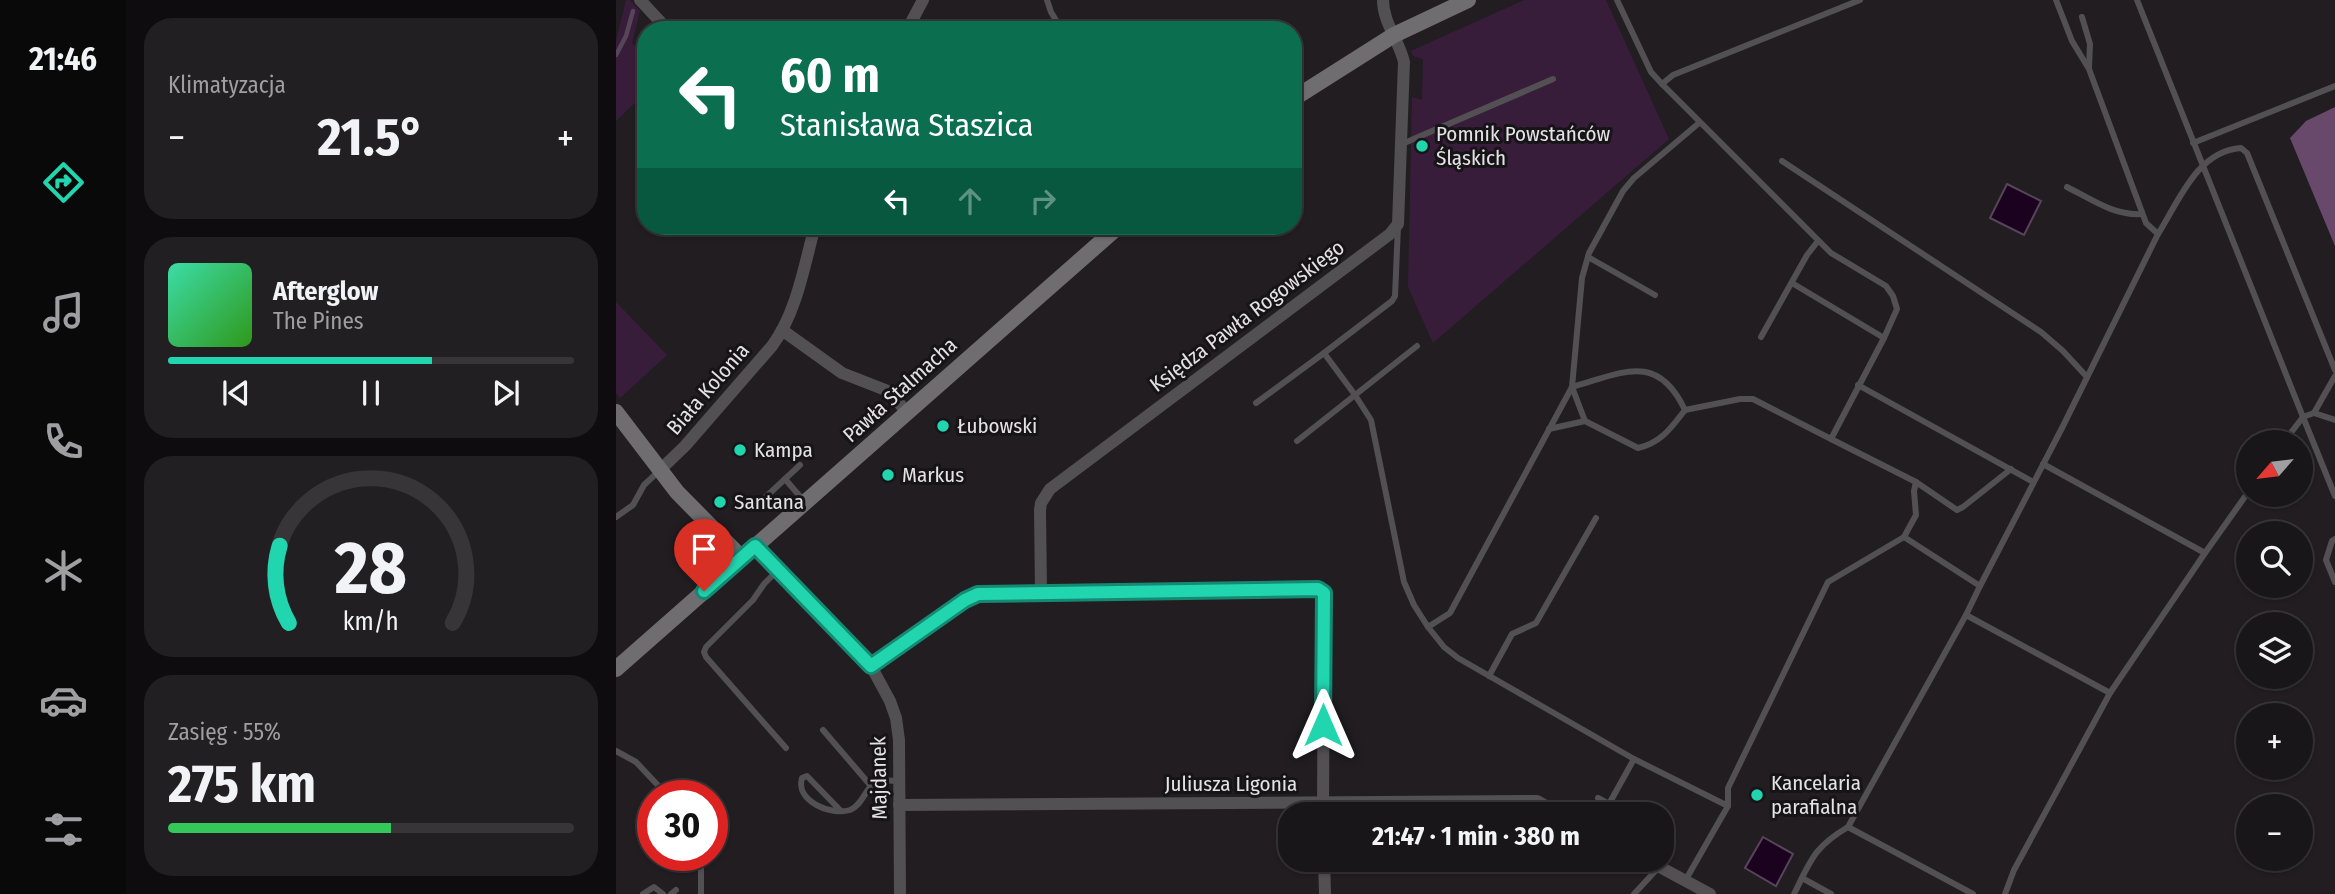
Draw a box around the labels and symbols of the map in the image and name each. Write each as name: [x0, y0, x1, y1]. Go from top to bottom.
place label: Pomnik Powstańców Śląskich: [1436, 121, 1610, 171]
marker: Pomnik Powstańców Śląskich: [1414, 138, 1430, 154]
street label: Księdza Pawła Rogowskiego: [1145, 234, 1349, 398]
street label: Pawła Stalmacha: [838, 332, 962, 448]
street label: Biała Kolonia: [661, 338, 755, 440]
place label: Łubowski: [957, 413, 1037, 439]
marker: Łubowski: [935, 418, 951, 434]
north arrow: [2236, 430, 2314, 508]
place label: Kampa: [754, 437, 813, 463]
marker: Kampa: [732, 442, 748, 458]
place label: Markus: [902, 462, 964, 488]
marker: Markus: [880, 467, 896, 483]
place label: Santana: [734, 489, 804, 515]
marker: Santana: [712, 494, 728, 510]
pin: [674, 519, 734, 591]
position arrow: [1286, 688, 1360, 762]
street label: Majdanek: [865, 736, 893, 820]
place label: Kancelaria parafialna: [1771, 770, 1861, 820]
street label: Juliusza Ligonia: [1165, 771, 1297, 797]
speed limit sign: 30: [637, 780, 728, 871]
marker: Kancelaria parafialna: [1749, 787, 1765, 803]

